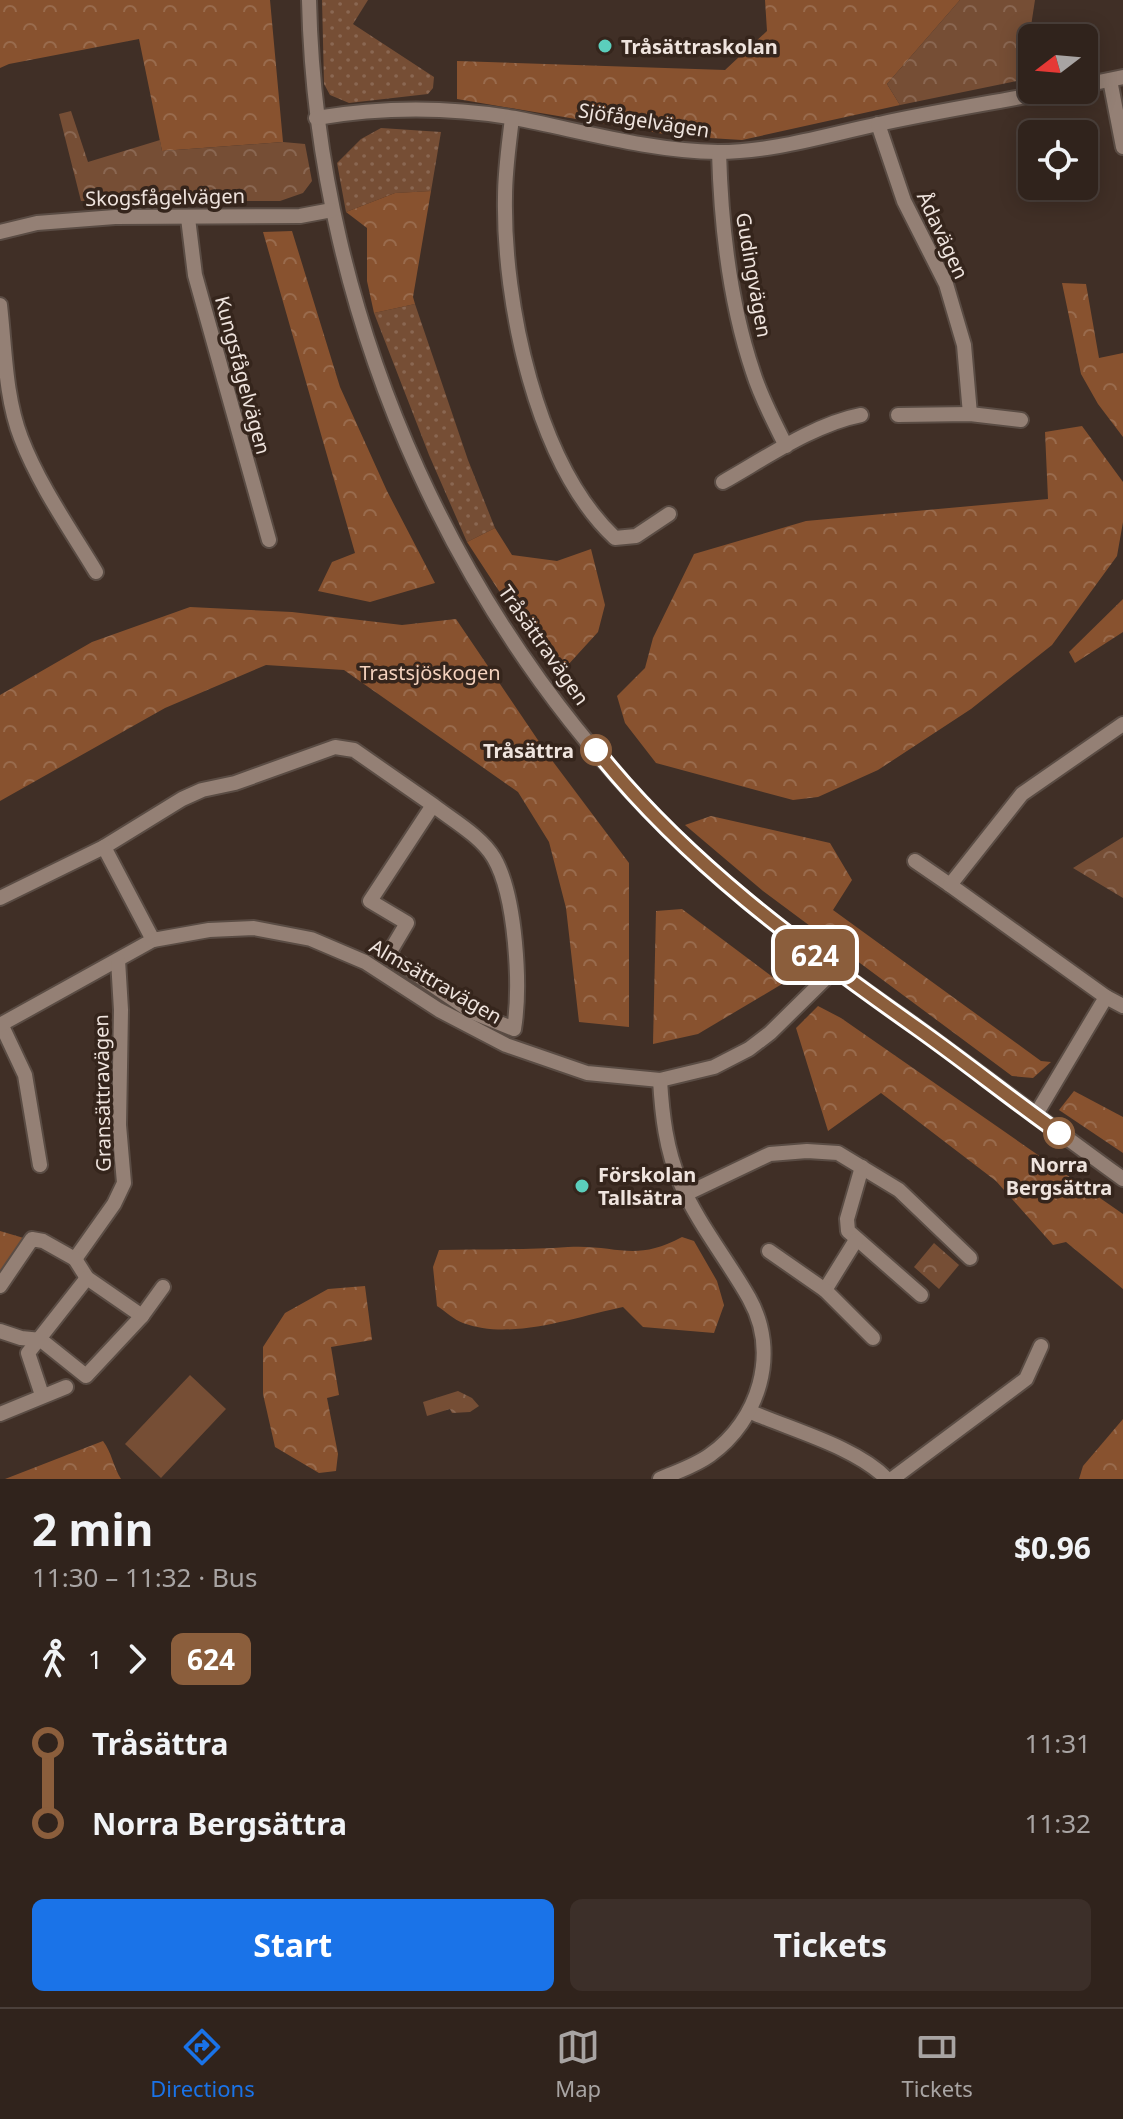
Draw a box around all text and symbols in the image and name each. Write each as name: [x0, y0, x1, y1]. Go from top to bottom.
north arrow: [1018, 24, 1098, 104]
map controls: [1018, 24, 1098, 200]
place label: Tråsättraskolan: [621, 33, 778, 60]
marker: Tråsättraskolan: [596, 37, 614, 55]
street label: Sjöfågelvägen: [577, 96, 711, 144]
button: locate: [1018, 120, 1098, 200]
street label: Skogsfågelvägen: [85, 182, 245, 212]
street label: Ådavägen: [911, 187, 975, 283]
street label: Gudingvägen: [730, 210, 778, 340]
street label: Kungsfågelvägen: [209, 293, 277, 457]
street label: Tråsättravägen: [493, 580, 595, 710]
park label: Trastsjöskogen: [359, 659, 501, 686]
marker: Tråsättra: [581, 735, 611, 765]
place label: Tråsättra: [483, 737, 574, 764]
line badge: 624: [769, 929, 861, 981]
street label: Almsättravägen: [365, 932, 507, 1030]
text: 624: [791, 936, 839, 974]
street label: Gransättravägen: [87, 1014, 117, 1172]
marker: Norra Bergsättra: [1044, 1118, 1074, 1148]
place label: Norra Bergsättra: [1006, 1151, 1112, 1201]
place label: Förskolan Tallsätra: [598, 1161, 696, 1211]
marker: Förskolan Tallsätra: [573, 1177, 591, 1195]
text: 2 min: [32, 1499, 153, 1559]
text: $0.96: [1014, 1527, 1091, 1568]
text: 11:30 – 11:32 · Bus: [32, 1559, 257, 1595]
icon: walk: [32, 1637, 76, 1681]
icon: forward: [115, 1637, 159, 1681]
text: 624: [187, 1640, 235, 1678]
text: 1: [88, 1641, 103, 1677]
text: Tråsättra: [92, 1723, 228, 1764]
text: 11:31: [1025, 1725, 1091, 1761]
text: Norra Bergsättra: [92, 1803, 347, 1844]
text: 11:32: [1025, 1805, 1091, 1841]
button: Start: [32, 1899, 554, 1991]
button: Tickets: [570, 1899, 1091, 1991]
tab: Directions: [150, 2025, 255, 2103]
tab: Map: [555, 2025, 601, 2103]
tab: Tickets: [902, 2025, 973, 2103]

